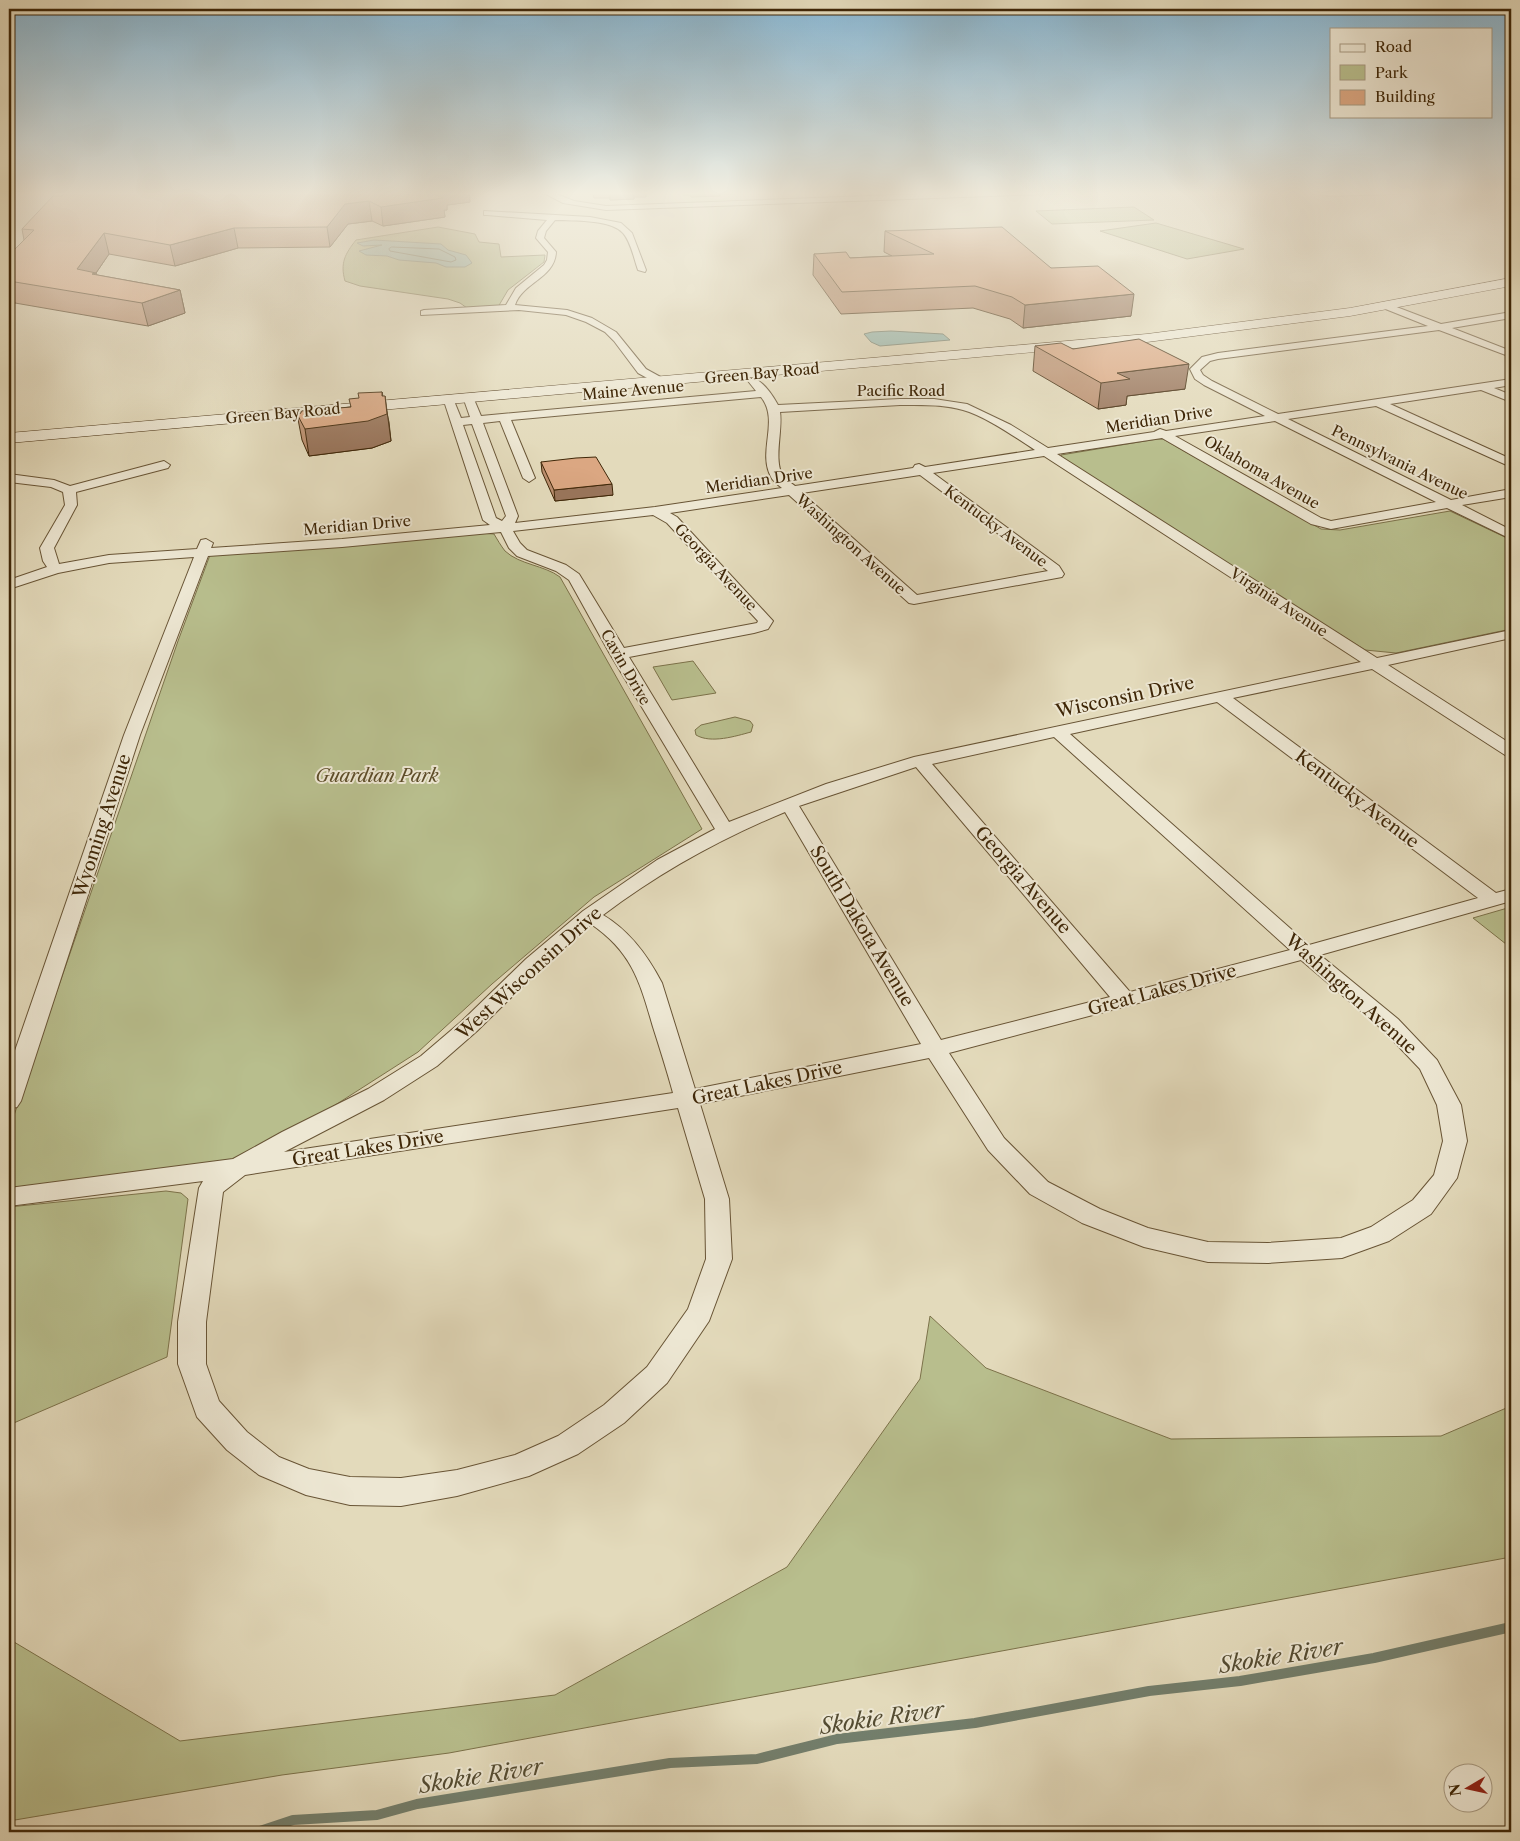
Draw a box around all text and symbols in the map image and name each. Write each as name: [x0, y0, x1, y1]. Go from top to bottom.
legend: [1330, 28, 1492, 118]
text: Road: [1375, 37, 1412, 56]
text: Park: [1375, 63, 1409, 82]
text: Building: [1375, 87, 1435, 106]
street label: Green Bay Road: [704, 359, 820, 387]
street label: Maine Avenue: [581, 376, 685, 404]
street label: Pacific Road: [857, 381, 945, 400]
street label: Green Bay Road: [225, 399, 341, 427]
street label: Meridian Drive: [1104, 401, 1214, 437]
street label: Pennsylvania Avenue: [1329, 421, 1471, 503]
street label: Oklahoma Avenue: [1201, 431, 1323, 513]
street label: Meridian Drive: [704, 463, 814, 497]
street label: Kentucky Avenue: [941, 481, 1051, 571]
street label: Washington Avenue: [791, 489, 910, 598]
street label: Meridian Drive: [302, 511, 412, 539]
street label: Georgia Avenue: [671, 519, 761, 615]
street label: Virginia Avenue: [1226, 563, 1331, 641]
street label: Cavin Drive: [597, 626, 655, 708]
street label: Wisconsin Drive: [1053, 672, 1196, 723]
street label: Kentucky Avenue: [1291, 745, 1423, 853]
street label: Wyoming Avenue: [68, 751, 136, 902]
park label: Guardian Park: [315, 765, 439, 787]
street label: Georgia Avenue: [970, 822, 1076, 938]
street label: South Dakota Avenue: [805, 842, 919, 1010]
street label: West Wisconsin Drive: [451, 902, 606, 1045]
street label: Washington Avenue: [1280, 928, 1421, 1059]
street label: Great Lakes Drive: [1085, 960, 1239, 1020]
street label: Great Lakes Drive: [690, 1056, 844, 1110]
street label: Great Lakes Drive: [291, 1125, 445, 1171]
water label: Skokie River: [1215, 1633, 1347, 1679]
water label: Skokie River: [816, 1696, 948, 1740]
water label: Skokie River: [415, 1753, 547, 1799]
north arrow: [1442, 1764, 1492, 1814]
text: N: [1445, 1783, 1465, 1797]

